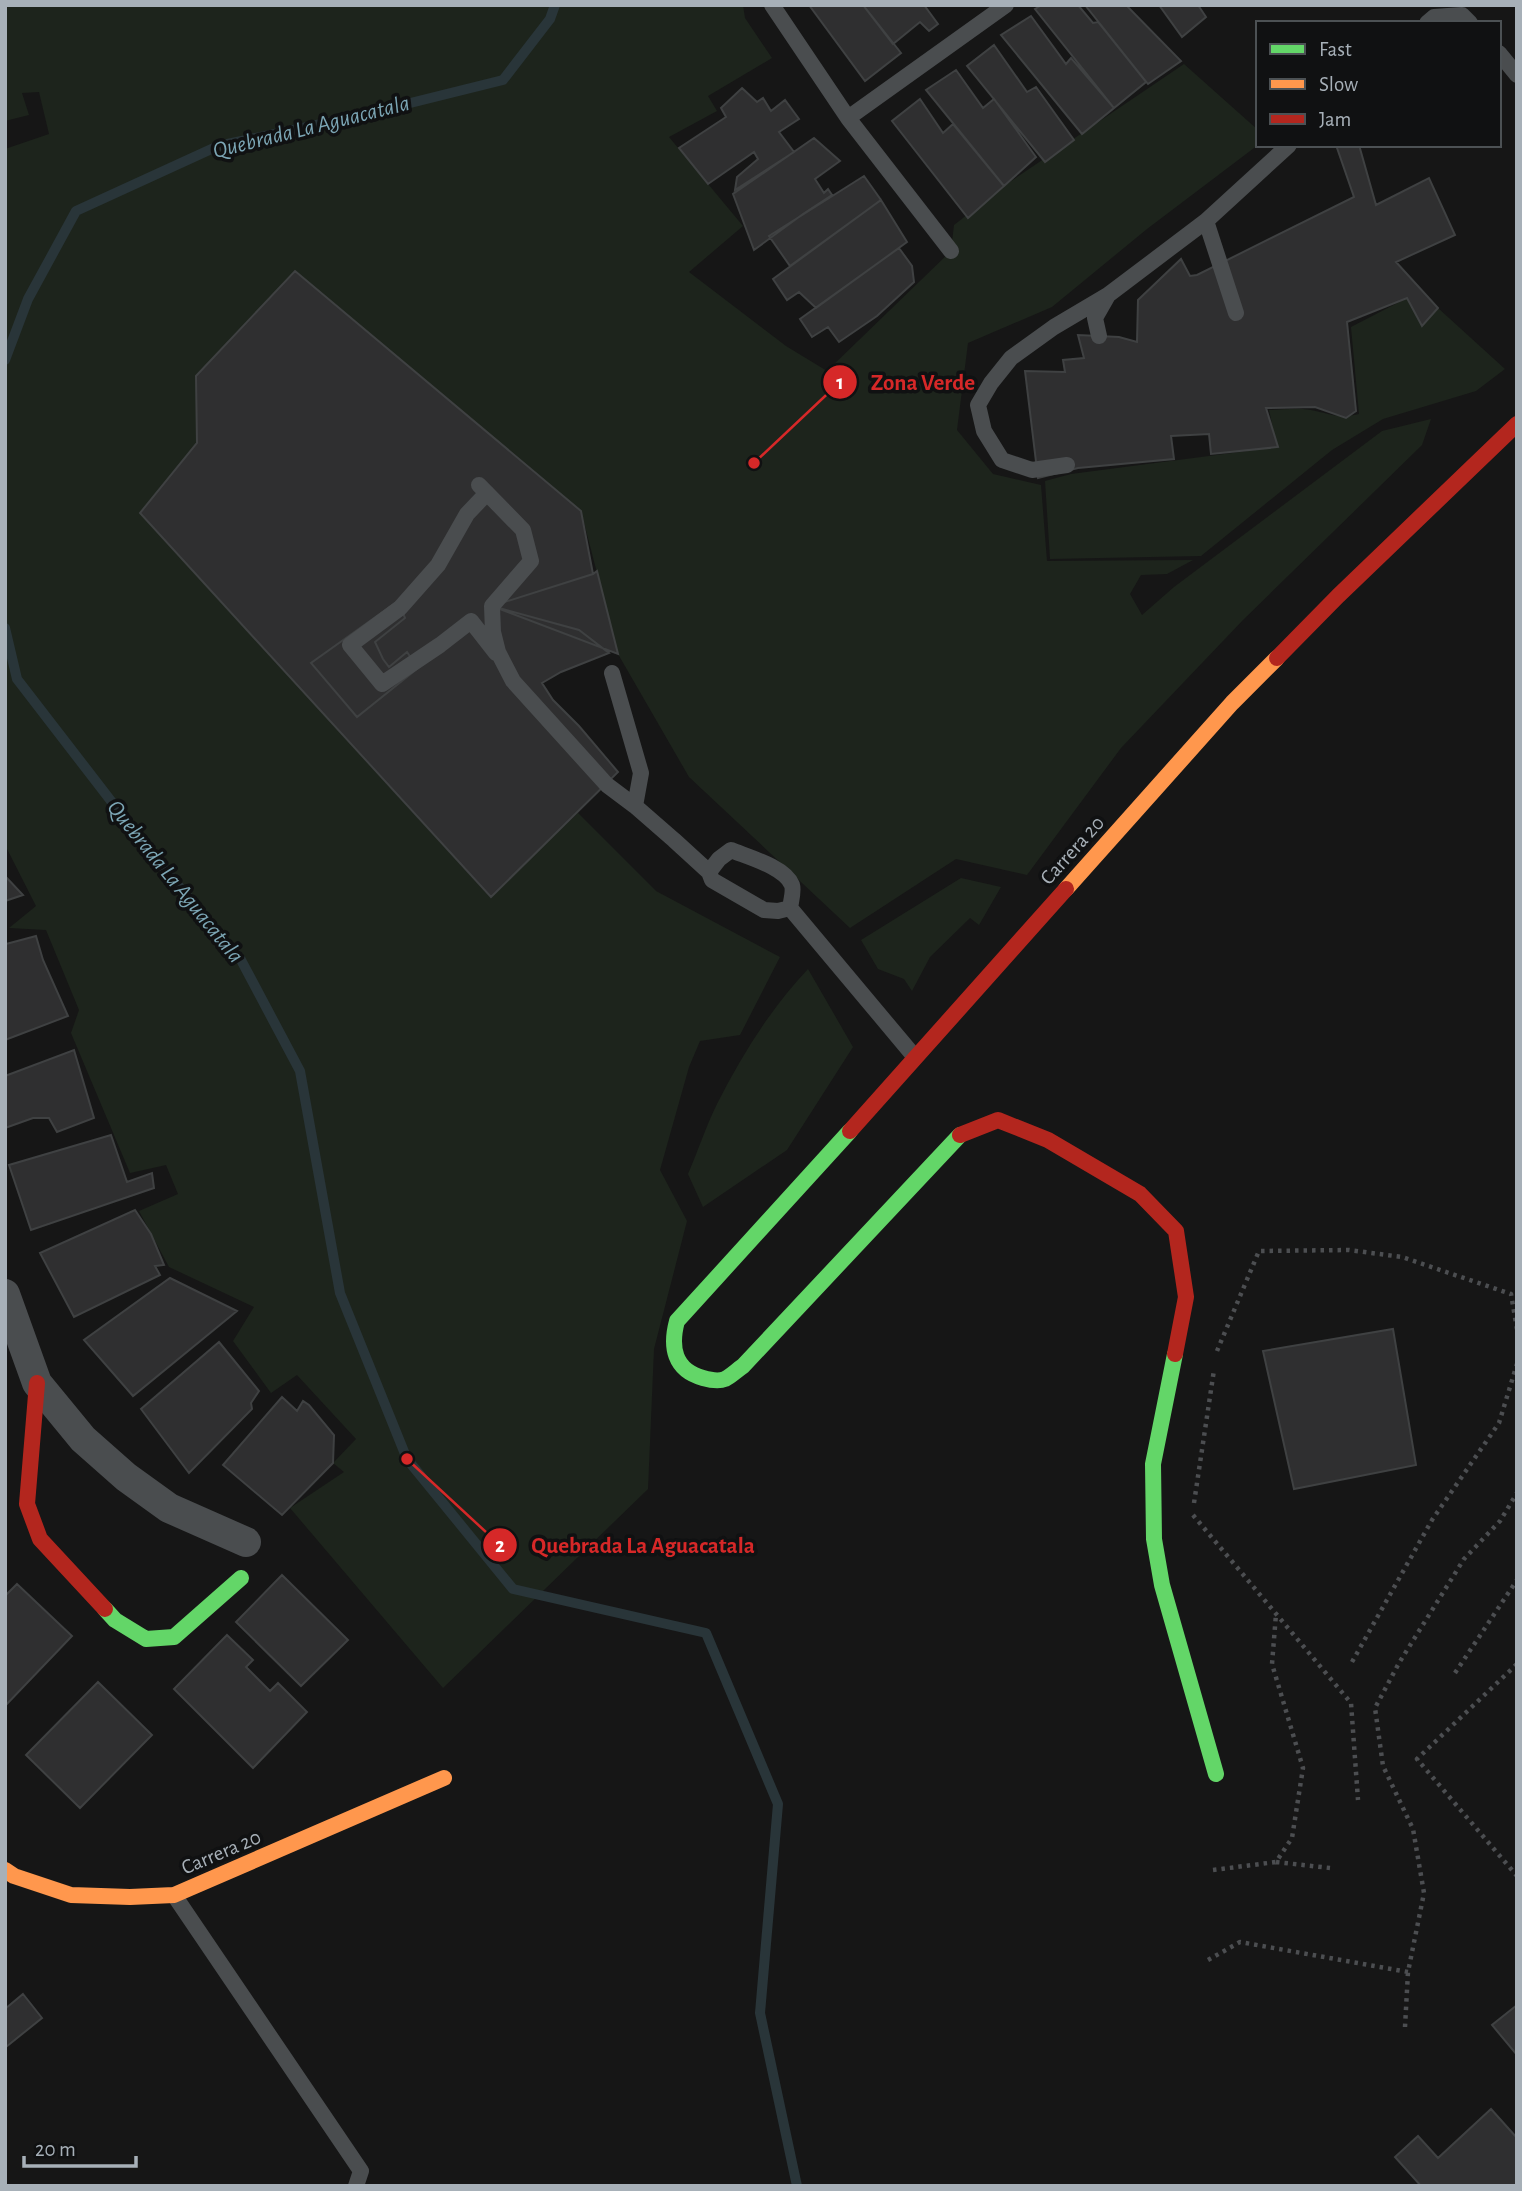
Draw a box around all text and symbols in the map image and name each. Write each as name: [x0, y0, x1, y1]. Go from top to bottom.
legend: [1256, 21, 1501, 147]
text: Fast: [1319, 39, 1352, 60]
text: Slow: [1319, 74, 1358, 95]
water label: Quebrada La Aguacatala: [211, 92, 412, 163]
text: Jam: [1319, 109, 1351, 130]
callout: Zona Verde: [822, 360, 990, 404]
text: 1: [836, 372, 844, 393]
text: Zona Verde: [871, 372, 975, 395]
water label: Quebrada La Aguacatala: [102, 796, 247, 968]
street label: Carrera 20: [1036, 812, 1108, 889]
callout: Quebrada La Aguacatala: [483, 1523, 769, 1567]
text: 2: [495, 1535, 505, 1556]
text: Quebrada La Aguacatala: [531, 1535, 755, 1558]
street label: Carrera 20: [178, 1826, 264, 1879]
scale bar: [24, 2124, 136, 2168]
text: 20 m: [35, 2139, 76, 2160]

